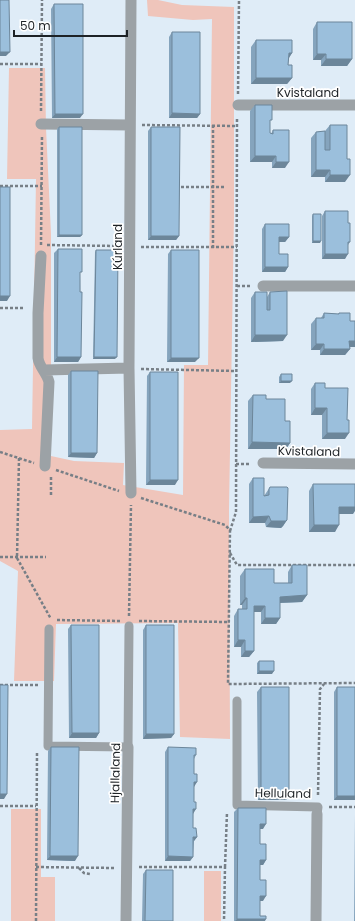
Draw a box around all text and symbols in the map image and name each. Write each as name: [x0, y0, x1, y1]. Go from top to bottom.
scale bar: [14, 12, 127, 38]
text: 50 m: [20, 17, 51, 34]
street label: Kvistaland: [277, 84, 339, 101]
street label: Kúrland: [109, 224, 126, 270]
street label: Kvistaland: [278, 442, 340, 460]
street label: Hjallaland: [106, 743, 124, 803]
street label: Helluland: [255, 784, 311, 802]

